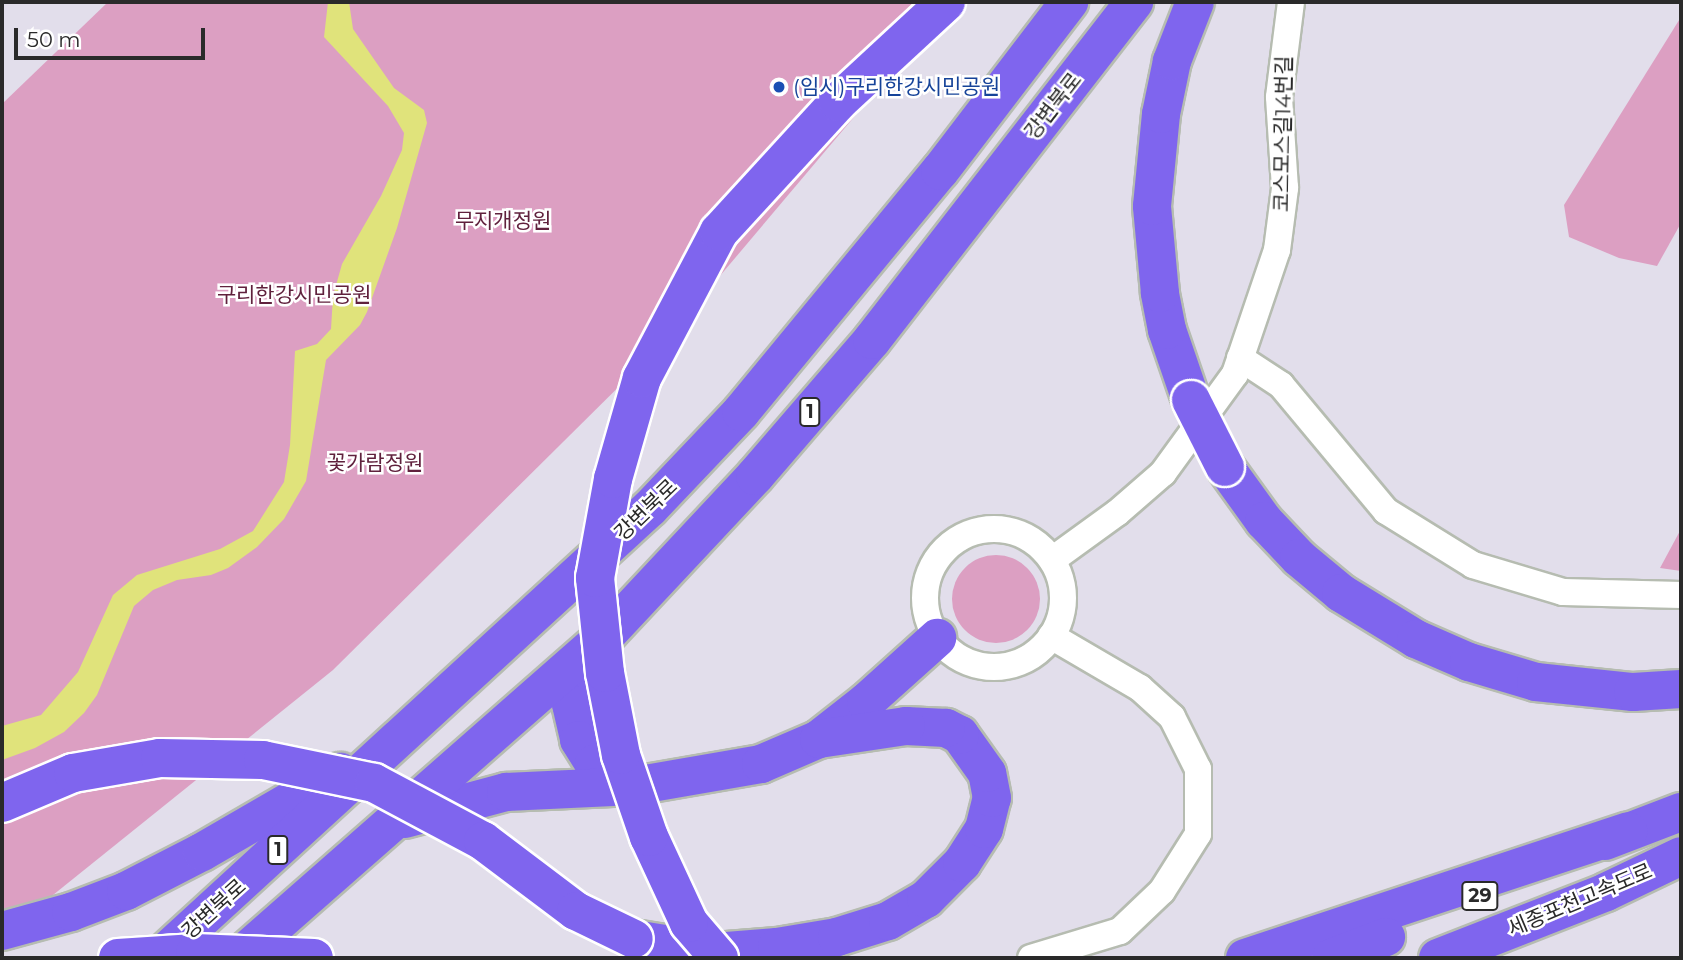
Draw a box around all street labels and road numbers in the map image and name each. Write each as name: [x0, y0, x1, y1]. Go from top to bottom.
street label: 코스모스길14번길: [1269, 55, 1297, 213]
street label: 강변북로: [1019, 68, 1087, 144]
road number: 1: [798, 396, 822, 428]
street label: 강변북로: [609, 474, 683, 546]
road number: 1: [266, 834, 290, 866]
street label: 세종포천고속도로: [1504, 858, 1656, 942]
street label: 강변북로: [177, 874, 251, 944]
road number: 29: [1461, 880, 1499, 912]

